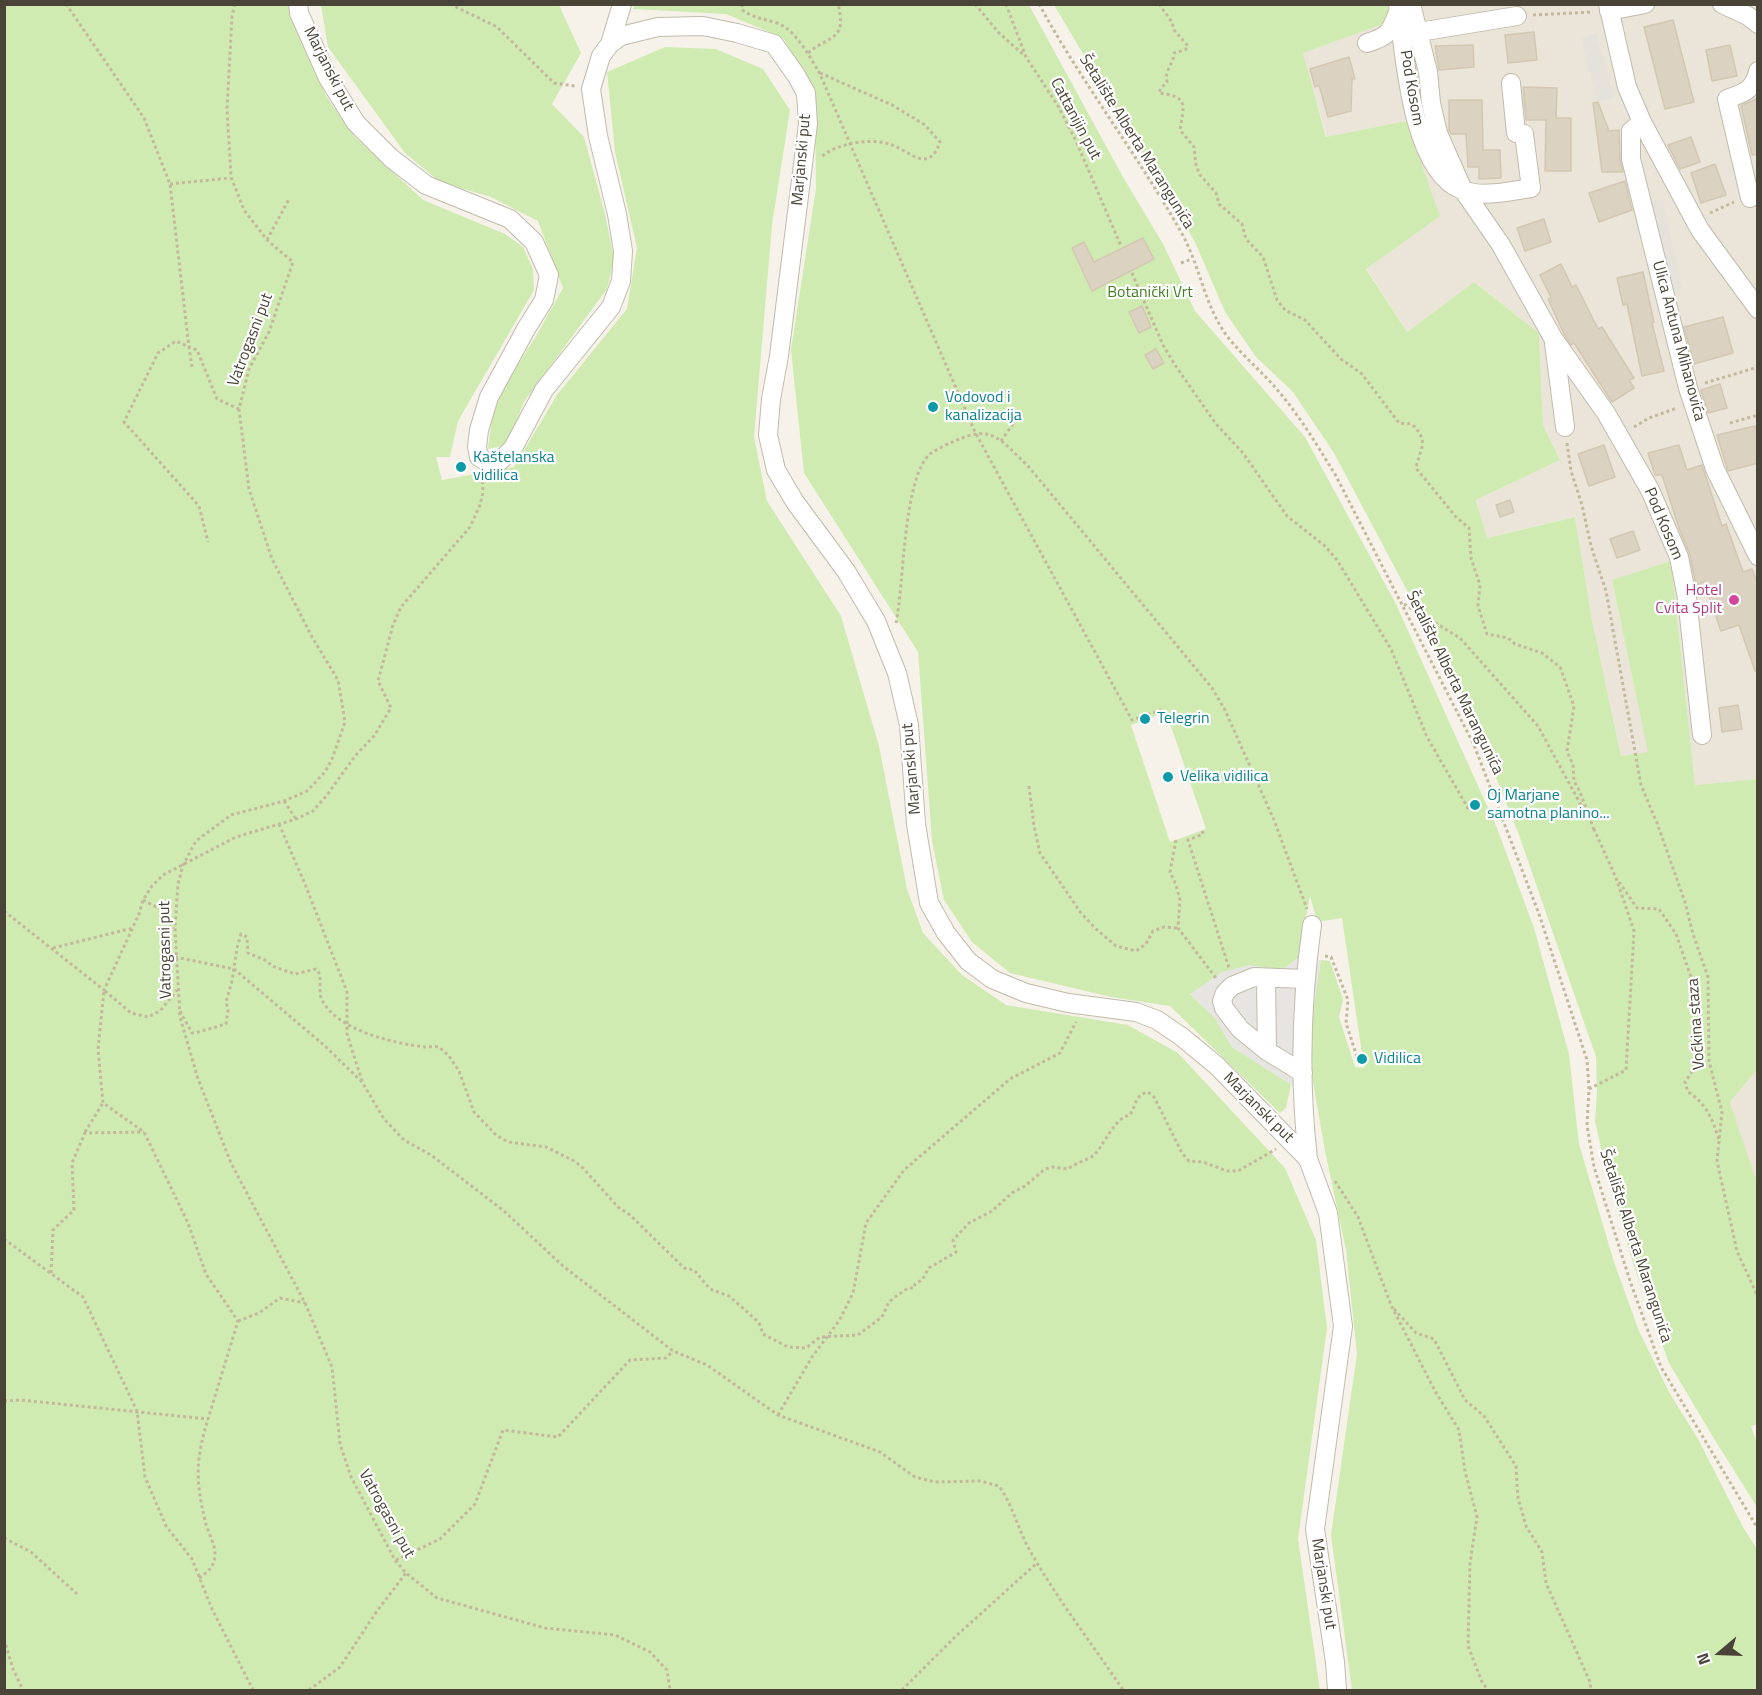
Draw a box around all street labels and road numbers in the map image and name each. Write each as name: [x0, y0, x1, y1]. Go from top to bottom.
street label: Marjanski put: [299, 24, 357, 114]
street label: Pod Kosom: [1395, 49, 1427, 127]
street label: Šetalište Alberta Marangunića: [1074, 51, 1198, 233]
street label: Cattanijin put: [1045, 75, 1105, 163]
street label: Marjanski put: [788, 113, 816, 207]
street label: Ulica Antuna Mihanovića: [1647, 259, 1709, 423]
street label: Vatrogasni put: [224, 291, 278, 389]
street label: Pod Kosom: [1639, 485, 1687, 563]
street label: Šetalište Alberta Marangunića: [1401, 588, 1507, 778]
street label: Marjanski put: [898, 722, 926, 816]
street label: Vatrogasni put: [156, 901, 176, 999]
street label: Voćkina staza: [1684, 977, 1710, 1071]
street label: Marjanski put: [1219, 1069, 1297, 1147]
street label: Šetalište Alberta Marangunića: [1595, 1147, 1675, 1345]
street label: Vatrogasni put: [354, 1466, 418, 1562]
street label: Marjanski put: [1306, 1537, 1340, 1631]

